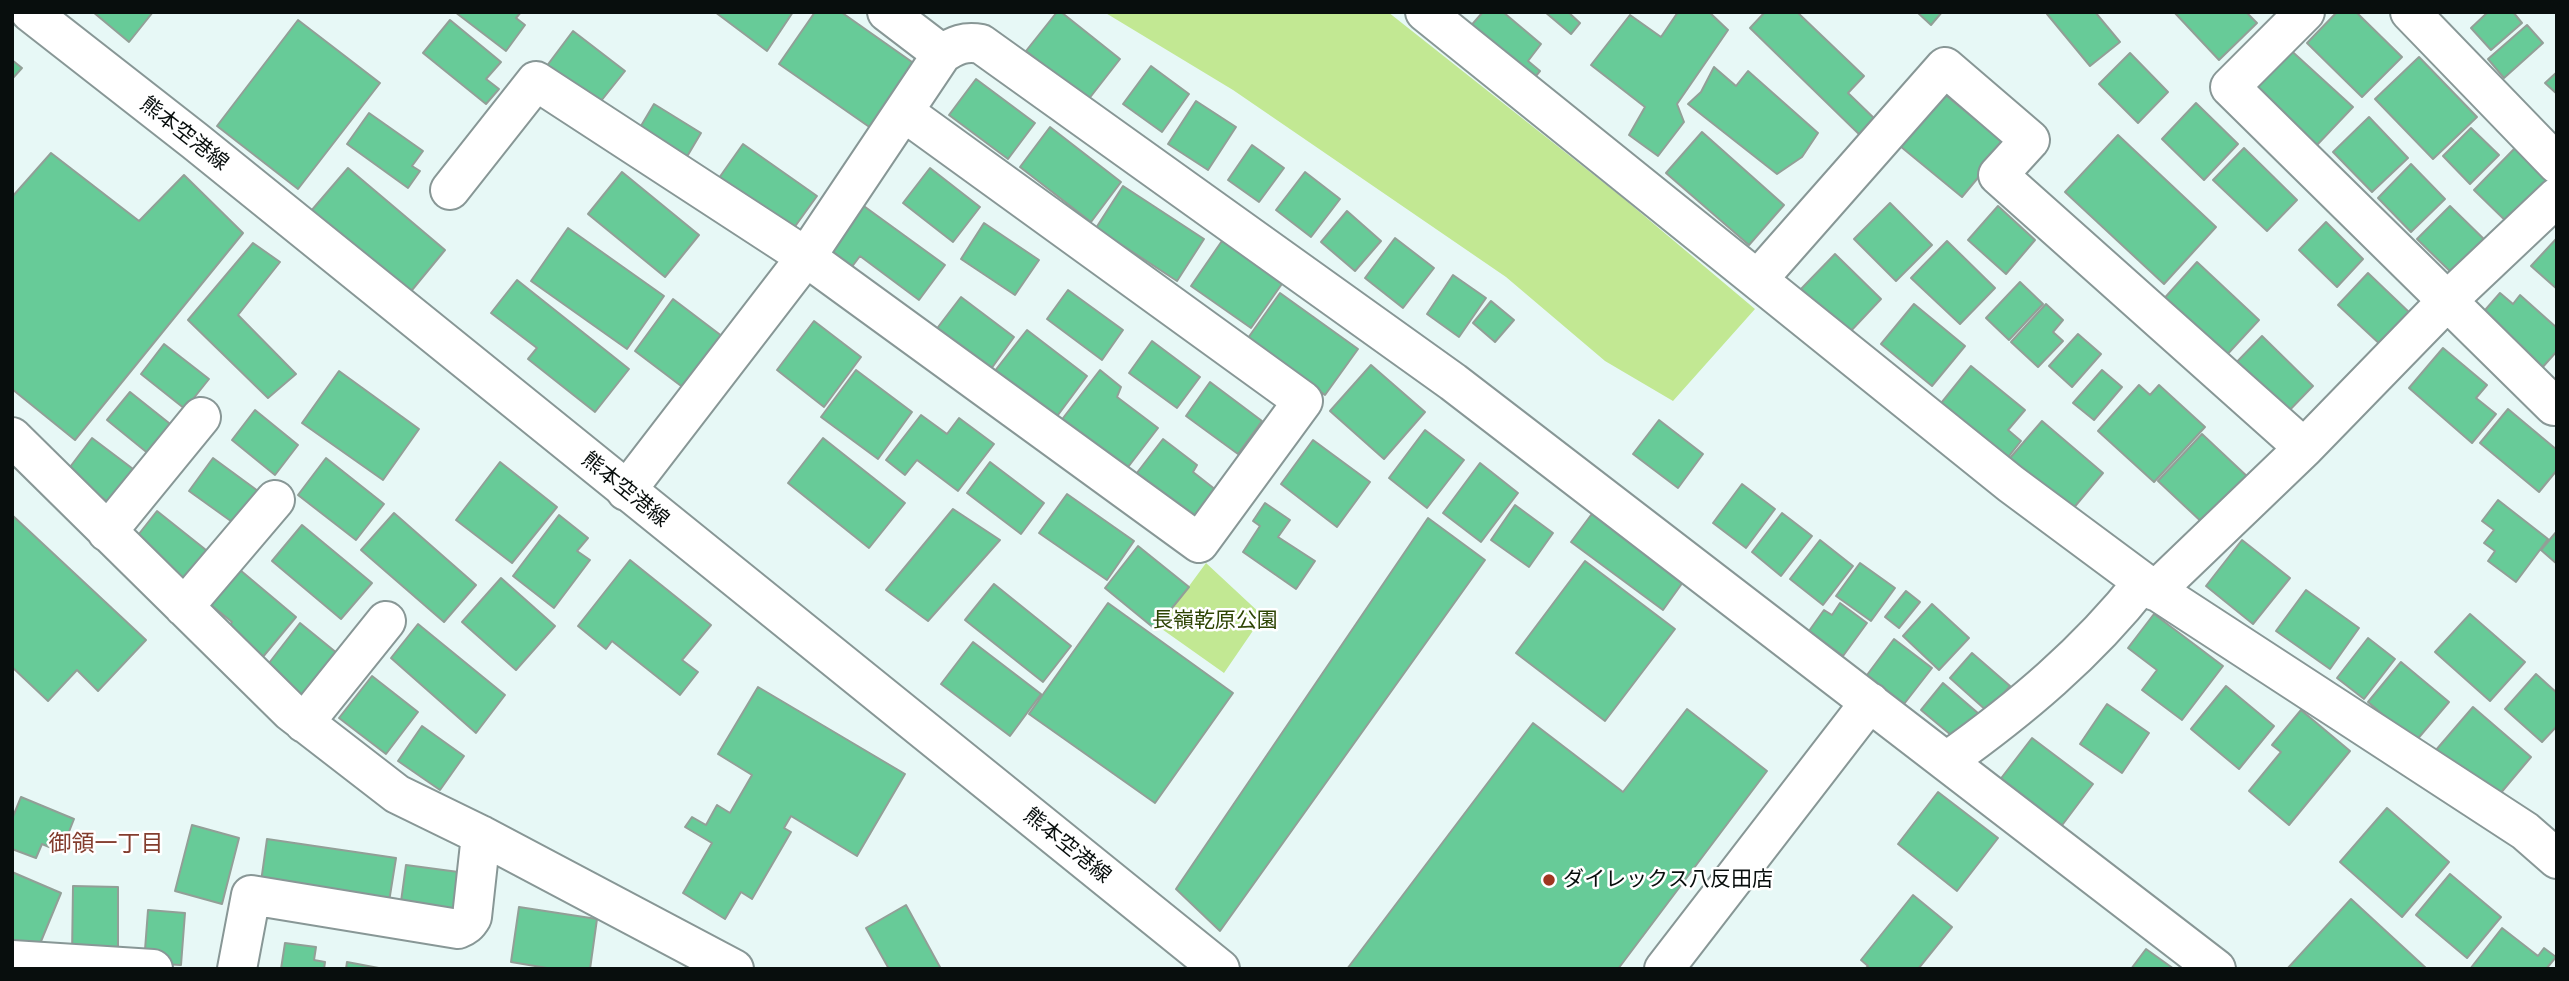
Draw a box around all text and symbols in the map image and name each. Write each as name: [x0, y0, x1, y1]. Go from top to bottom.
street label: 熊本空港線: [135, 92, 233, 176]
street label: 熊本空港線: [576, 447, 674, 533]
park label: 長嶺乾原公園: [1152, 608, 1278, 634]
street label: 熊本空港線: [1018, 803, 1116, 889]
district label: 御領一丁目: [49, 830, 163, 858]
place label: ダイレックス八反田店: [1563, 867, 1773, 893]
marker: ダイレックス八反田店: [1541, 872, 1557, 888]

